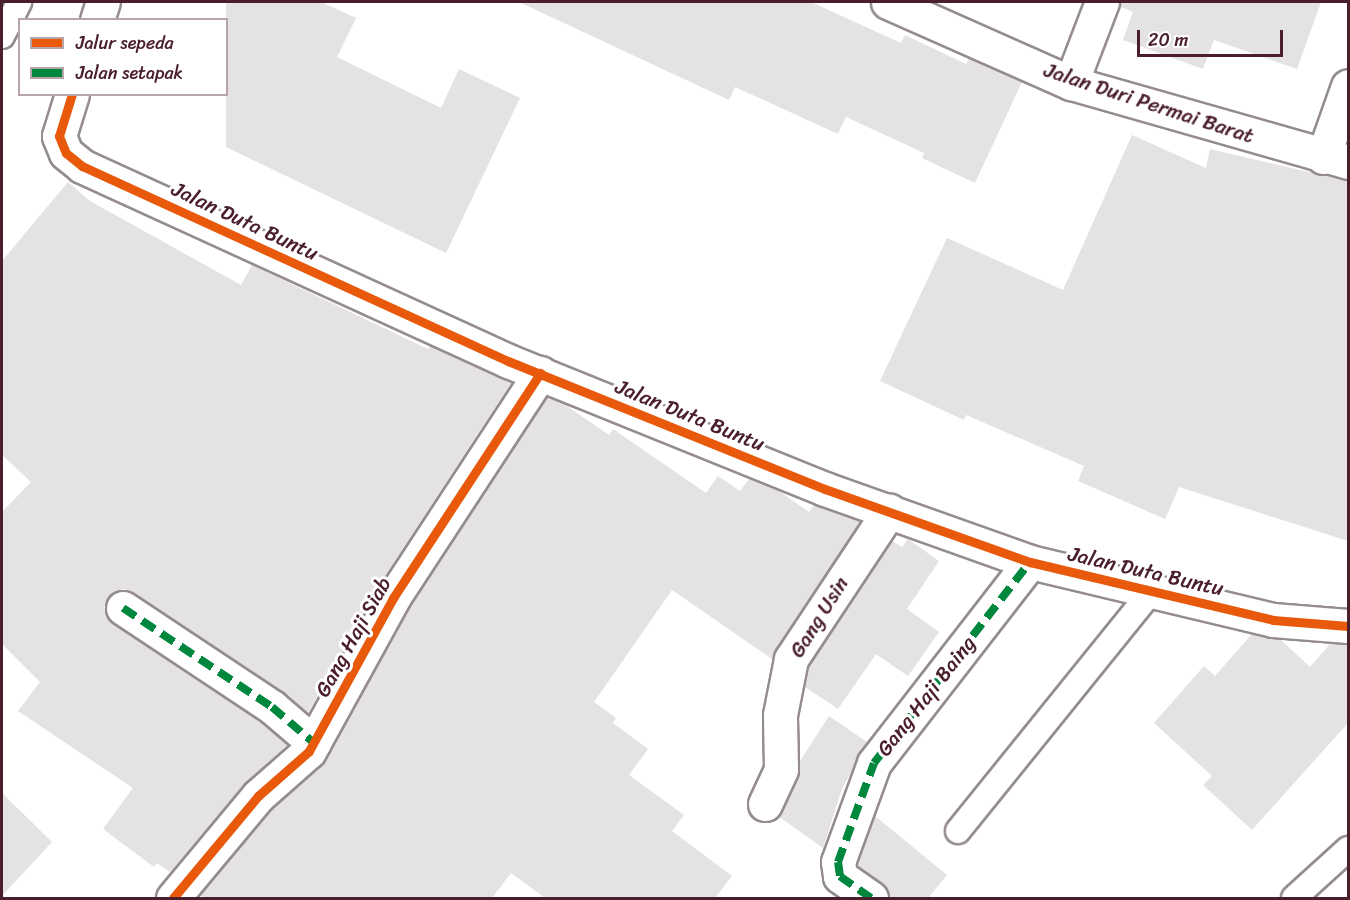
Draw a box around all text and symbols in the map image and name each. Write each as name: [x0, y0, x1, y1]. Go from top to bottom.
legend: [18, 18, 228, 96]
scale bar: [1140, 18, 1286, 56]
text: 20 m: [1148, 24, 1188, 56]
text: Jalur sepeda: [76, 27, 174, 59]
text: Jalan setapak: [76, 57, 183, 89]
street label: Jalan Duri Permai Barat: [1041, 57, 1257, 149]
street label: Jalan Duta Buntu: [168, 176, 322, 266]
street label: Jalan Duta Buntu: [612, 374, 768, 456]
street label: Jalan Duta Buntu: [1066, 541, 1226, 601]
street label: Gang Usin: [784, 571, 854, 663]
street label: Gang Haji Siab: [309, 572, 397, 702]
street label: Gang Haji Baing: [871, 631, 981, 761]

